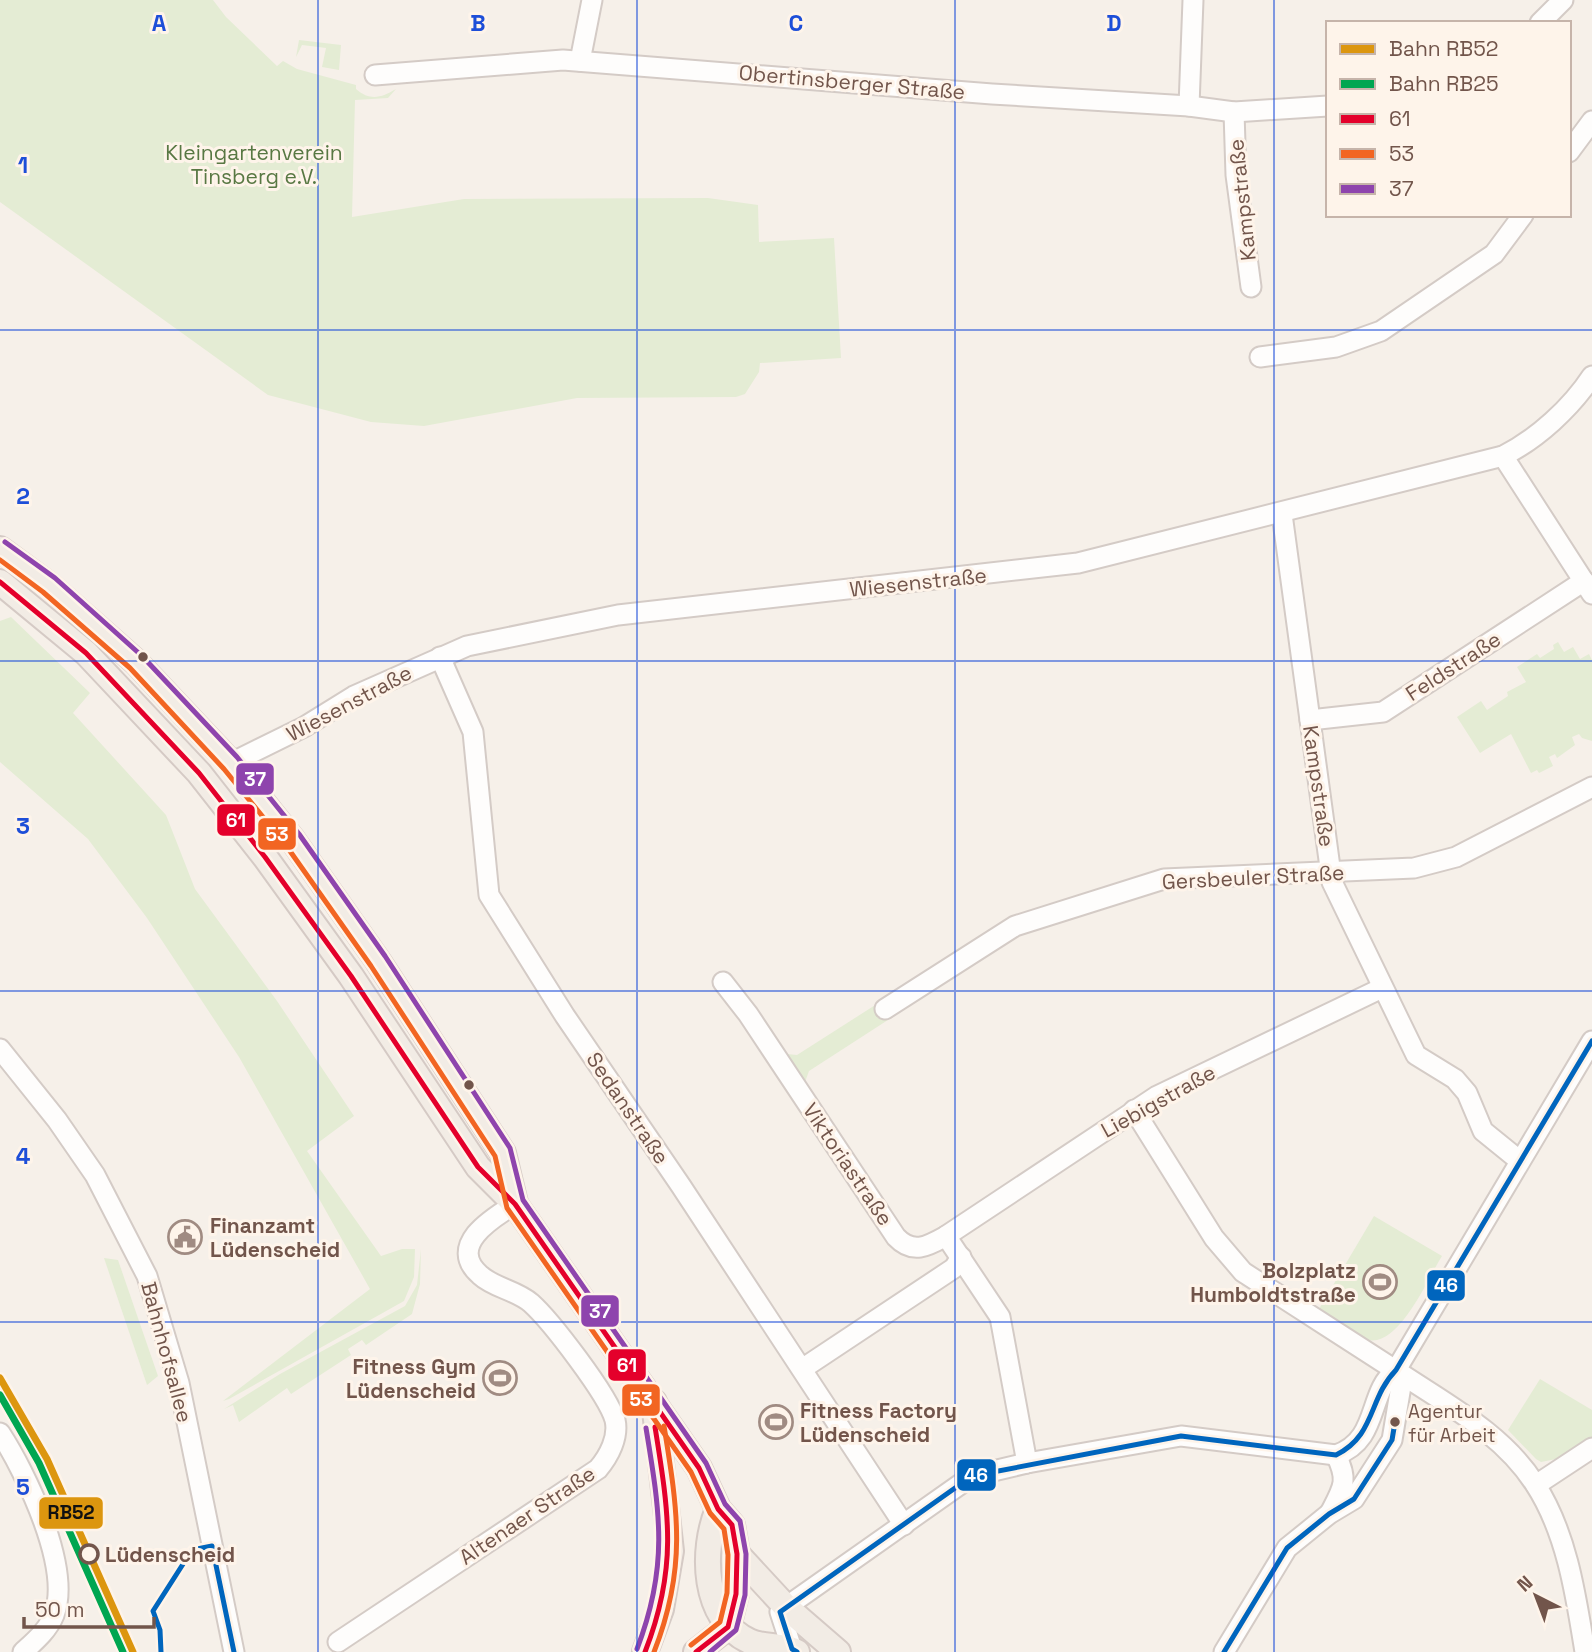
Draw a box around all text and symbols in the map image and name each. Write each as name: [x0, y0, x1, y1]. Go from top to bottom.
text: A: [152, 8, 167, 38]
text: B: [470, 8, 486, 38]
text: C: [789, 8, 803, 38]
text: D: [1106, 8, 1122, 38]
legend: [1326, 21, 1571, 217]
text: Bahn RB52: [1389, 35, 1498, 62]
street label: Obertinsberger Straße: [738, 59, 966, 105]
text: Bahn RB25: [1389, 70, 1498, 97]
text: 61: [1389, 105, 1411, 132]
street label: Kampstraße: [1222, 138, 1262, 262]
park label: Kleingartenverein Tinsberg e.V.: [165, 139, 343, 190]
text: 53: [1389, 140, 1414, 167]
text: 1: [18, 150, 28, 180]
text: 37: [1389, 175, 1414, 202]
text: 2: [16, 481, 30, 511]
street label: Wiesenstraße: [848, 561, 988, 603]
street label: Feldstraße: [1400, 625, 1506, 707]
unlabelled marker: [136, 650, 150, 664]
street label: Wiesenstraße: [282, 659, 416, 747]
street label: Kampstraße: [1297, 724, 1341, 848]
line badge: 37: [235, 762, 275, 796]
text: 37: [244, 767, 267, 792]
line badge: 61: [216, 803, 256, 837]
text: 61: [226, 808, 246, 833]
text: 3: [16, 811, 30, 841]
line badge: 53: [257, 817, 297, 851]
text: 53: [266, 822, 288, 847]
street label: Gersbeuler Straße: [1161, 859, 1345, 895]
street label: Sedanstraße: [581, 1047, 675, 1169]
street label: Liebigstraße: [1096, 1058, 1220, 1144]
unlabelled marker: [462, 1078, 476, 1092]
street label: Viktoriastraße: [797, 1097, 899, 1231]
text: 4: [16, 1141, 31, 1171]
place label: Finanzamt Lüdenscheid: [210, 1212, 340, 1263]
public building icon: Finanzamt Lüdenscheid: [166, 1218, 204, 1256]
place label: Bolzplatz Humboldtstraße: [1190, 1257, 1356, 1308]
sports icon: Bolzplatz Humboldtstraße: [1361, 1263, 1399, 1301]
line badge: 46: [1426, 1269, 1466, 1302]
text: 46: [1434, 1273, 1458, 1298]
street label: Bahnhofsallee: [135, 1279, 199, 1425]
line badge: 37: [580, 1294, 620, 1328]
text: 37: [589, 1299, 612, 1324]
line badge: 61: [607, 1348, 647, 1382]
place label: Fitness Gym Lüdenscheid: [346, 1353, 476, 1404]
text: 61: [617, 1353, 637, 1378]
sports icon: Fitness Gym Lüdenscheid: [481, 1359, 519, 1397]
line badge: 53: [621, 1383, 661, 1417]
text: 53: [630, 1387, 652, 1412]
place label: Fitness Factory Lüdenscheid: [800, 1397, 957, 1448]
place label: Agentur für Arbeit: [1408, 1399, 1496, 1448]
sports icon: Fitness Factory Lüdenscheid: [757, 1403, 795, 1441]
marker: Agentur für Arbeit: [1388, 1415, 1402, 1429]
line badge: 46: [956, 1458, 997, 1492]
street label: Altenaer Straße: [454, 1460, 600, 1570]
text: 46: [964, 1463, 988, 1488]
text: 5: [16, 1472, 30, 1502]
line badge: RB52: [38, 1496, 104, 1530]
text: RB52: [47, 1500, 95, 1525]
place label: Lüdenscheid: [105, 1541, 235, 1568]
marker: Lüdenscheid: [79, 1544, 99, 1564]
north arrow: [1501, 1561, 1571, 1631]
text: N: [1512, 1570, 1538, 1597]
scale bar: [24, 1586, 154, 1630]
text: 50 m: [35, 1596, 85, 1623]

